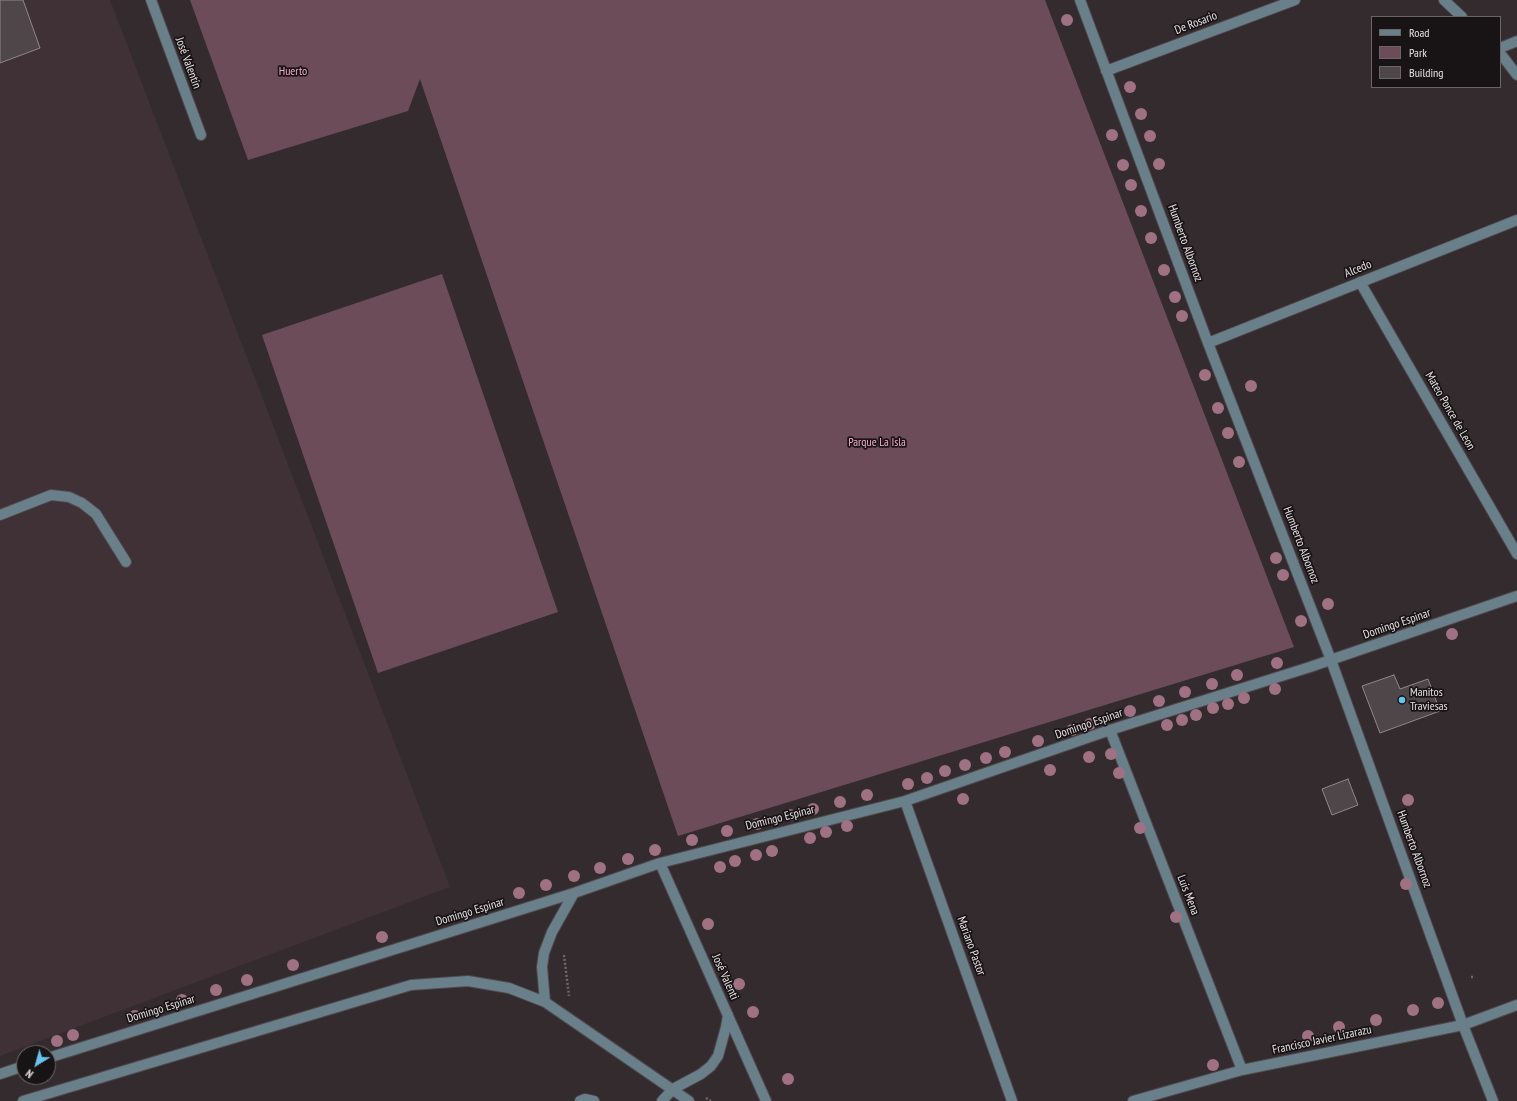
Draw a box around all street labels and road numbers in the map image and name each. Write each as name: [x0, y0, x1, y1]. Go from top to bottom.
street label: De Rosario: [1173, 8, 1219, 38]
street label: José Valentín: [172, 35, 204, 91]
street label: Humberto Albornoz: [1164, 203, 1206, 283]
street label: Alcedo: [1342, 257, 1374, 281]
street label: Mateo Ponce de Leon: [1422, 369, 1478, 453]
street label: Humberto Albornoz: [1280, 505, 1322, 585]
street label: Domingo Espinar: [1361, 606, 1433, 642]
street label: Domingo Espinar: [1053, 706, 1125, 742]
street label: Domingo Espinar: [744, 802, 816, 834]
street label: Humberto Albornoz: [1393, 809, 1435, 889]
street label: Luis Mena: [1174, 873, 1202, 917]
street label: Domingo Espinar: [434, 895, 506, 929]
street label: Mariano Pastor: [954, 915, 988, 977]
street label: José Valenti: [709, 952, 741, 1002]
street label: Domingo Espinar: [125, 992, 197, 1026]
street label: Francisco Javier Lizarazu: [1271, 1022, 1373, 1058]

